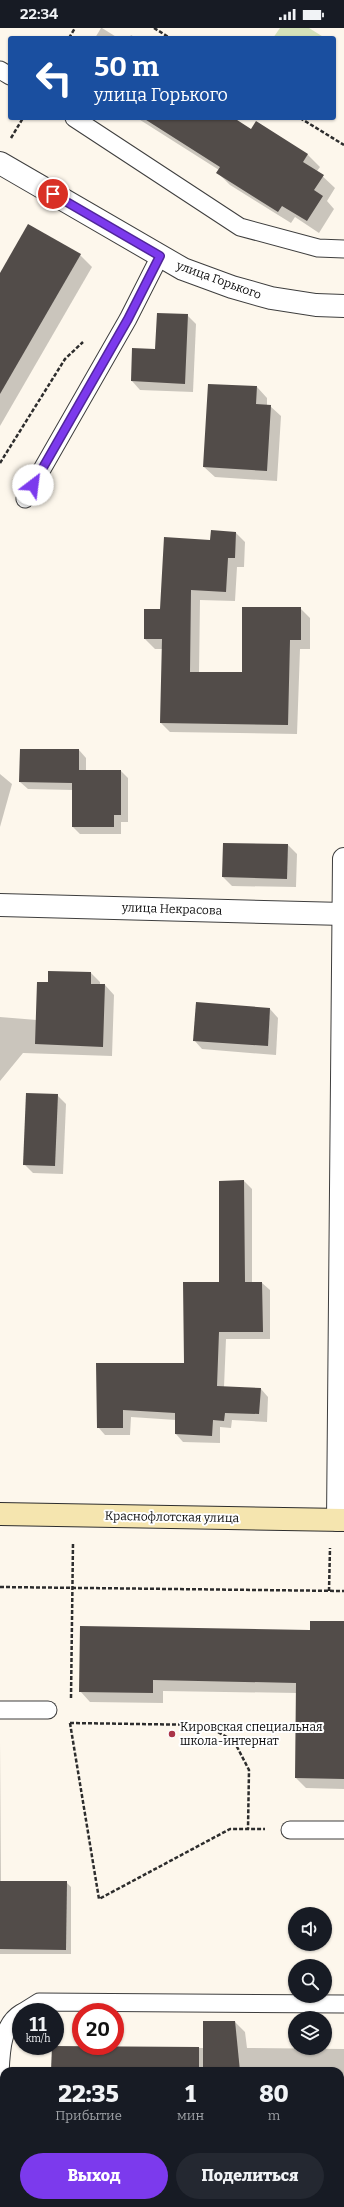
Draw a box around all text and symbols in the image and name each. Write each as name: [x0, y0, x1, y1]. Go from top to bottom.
text: 22:34: [20, 5, 58, 23]
text: 50 m: [94, 50, 159, 83]
icon: left: [28, 52, 80, 104]
text: улица Горького: [94, 84, 228, 106]
pin: [36, 177, 70, 211]
icon: arrive: [42, 183, 64, 205]
street label: улица Горького: [174, 258, 263, 302]
position arrow: [12, 464, 54, 506]
street label: улица Некрасова: [121, 900, 223, 918]
street label: Краснофлотская улица: [105, 1509, 240, 1525]
place label: Кировская специальная школа-интернат: [180, 1720, 323, 1748]
marker: Кировская специальная школа-интернат: [167, 1729, 177, 1739]
map controls: [288, 1907, 332, 2055]
button: sound: [288, 1907, 332, 1951]
button: search: [288, 1959, 332, 2003]
speed limit sign: 20: [72, 2003, 124, 2055]
button: layers: [288, 2011, 332, 2055]
text: 11: [29, 2012, 47, 2036]
text: km/h: [26, 2033, 50, 2045]
text: 22:35: [58, 2080, 119, 2108]
text: 1: [185, 2080, 196, 2108]
text: 80: [259, 2080, 289, 2108]
text: Прибытие: [55, 2108, 122, 2123]
text: мин: [177, 2108, 204, 2123]
text: m: [268, 2108, 280, 2123]
button: Выход: [20, 2153, 168, 2199]
button: Поделиться: [176, 2153, 324, 2199]

